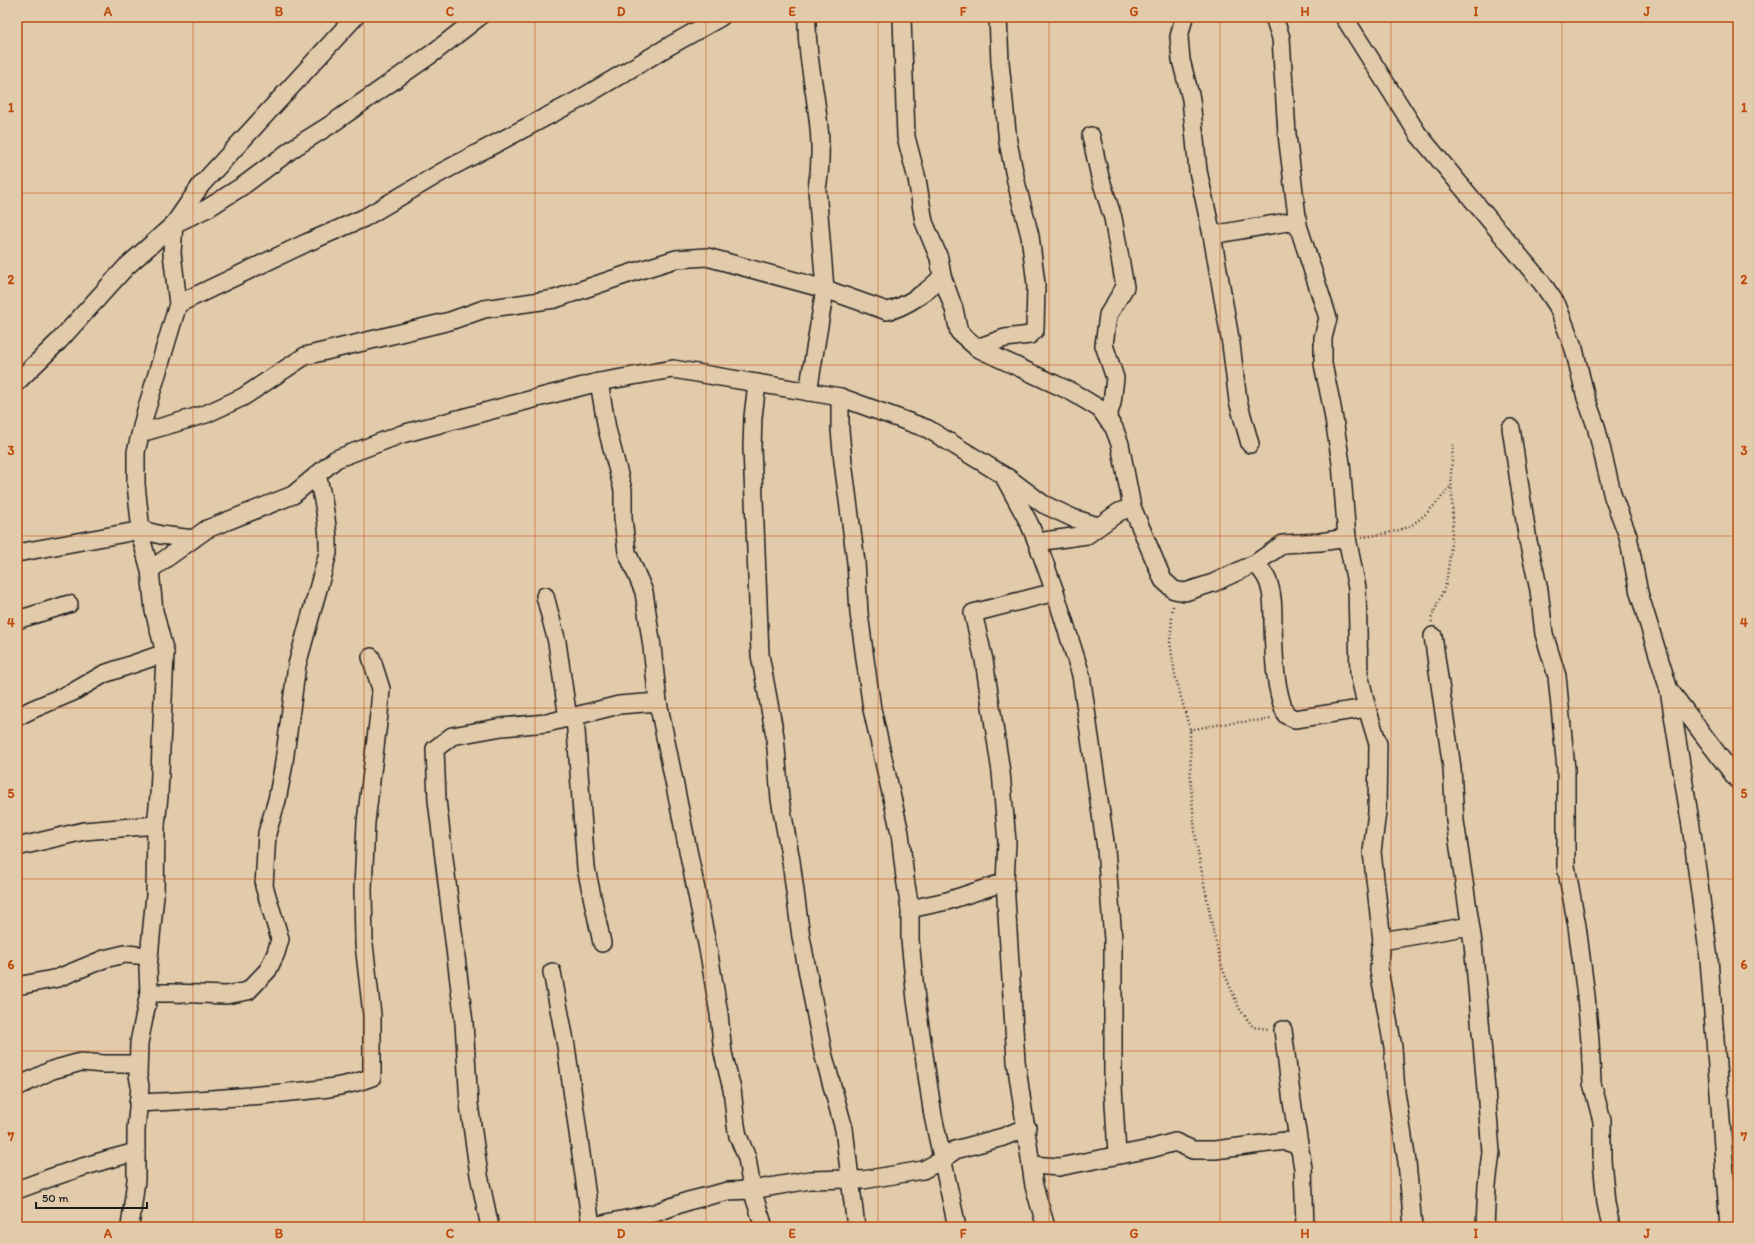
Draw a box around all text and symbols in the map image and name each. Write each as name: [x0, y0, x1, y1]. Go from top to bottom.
text: A: [103, 4, 113, 19]
text: B: [275, 4, 284, 19]
text: C: [446, 4, 455, 19]
text: D: [617, 4, 626, 19]
text: E: [788, 4, 796, 19]
text: F: [960, 4, 967, 19]
text: G: [1130, 4, 1139, 19]
text: H: [1301, 4, 1310, 19]
text: I: [1474, 4, 1479, 19]
text: J: [1643, 4, 1651, 19]
text: 1: [8, 100, 14, 115]
text: 1: [1741, 100, 1747, 115]
text: 2: [8, 272, 15, 287]
text: 2: [1741, 272, 1748, 287]
text: 3: [7, 443, 15, 458]
text: 3: [1740, 443, 1748, 458]
text: 4: [7, 615, 15, 630]
text: 4: [1740, 615, 1748, 630]
text: 5: [8, 786, 15, 801]
text: 5: [1741, 786, 1748, 801]
text: 6: [8, 957, 15, 972]
text: 6: [1741, 957, 1748, 972]
text: 7: [7, 1129, 15, 1144]
text: 7: [1740, 1129, 1748, 1144]
scale bar: [36, 1184, 147, 1210]
text: 50 m: [42, 1191, 68, 1205]
text: A: [103, 1226, 113, 1241]
text: B: [275, 1226, 284, 1241]
text: C: [446, 1226, 455, 1241]
text: D: [617, 1226, 626, 1241]
text: E: [788, 1226, 796, 1241]
text: F: [960, 1226, 967, 1241]
text: G: [1130, 1226, 1139, 1241]
text: H: [1301, 1226, 1310, 1241]
text: I: [1474, 1226, 1479, 1241]
text: J: [1643, 1226, 1651, 1241]

